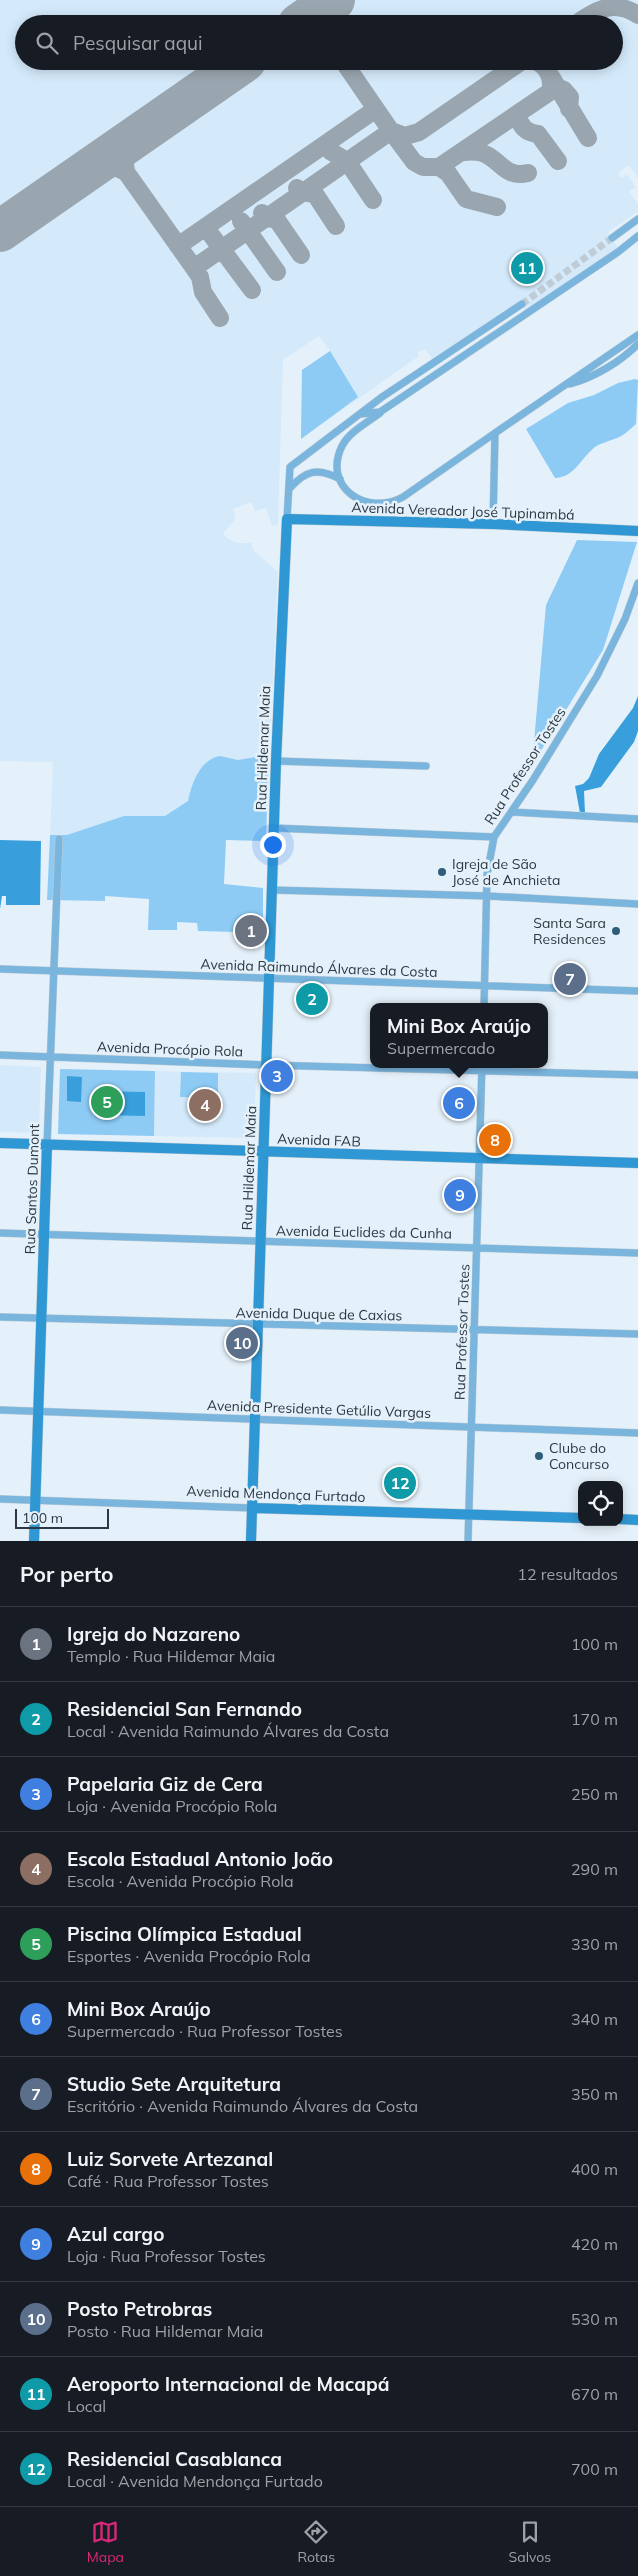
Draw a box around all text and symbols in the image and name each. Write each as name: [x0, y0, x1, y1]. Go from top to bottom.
search box: [15, 15, 623, 70]
icon: search: [33, 29, 61, 57]
text: Pesquisar aqui: [73, 31, 203, 55]
pin: 11: [511, 249, 543, 287]
street label: Avenida Vereador José Tupinambá: [351, 498, 575, 524]
street label: Rua Hildemar Maia: [252, 685, 274, 811]
street label: Rua Professor Tostes: [480, 704, 570, 828]
your location: [260, 832, 286, 858]
place label: Igreja de São José de Anchieta: [452, 855, 560, 889]
marker: Igreja de São José de Anchieta: [436, 866, 448, 878]
pin: 1: [235, 912, 267, 950]
place label: Santa Sara Residences: [533, 914, 606, 948]
marker: Santa Sara Residences: [610, 925, 622, 937]
street label: Avenida Raimundo Álvares da Costa: [200, 955, 438, 981]
pin: 7: [554, 960, 586, 998]
pin: 2: [296, 980, 328, 1018]
popup: [370, 1003, 548, 1068]
text: Mini Box Araújo: [387, 1014, 531, 1038]
street label: Avenida Procópio Rola: [97, 1037, 243, 1061]
text: Supermercado: [387, 1038, 495, 1058]
pin: 3: [261, 1057, 293, 1095]
pin: 5: [91, 1083, 123, 1121]
pin: 6: [443, 1084, 475, 1122]
pin: 4: [189, 1086, 221, 1124]
street label: Rua Hildemar Maia: [238, 1105, 260, 1231]
pin: 8: [479, 1121, 511, 1159]
street label: Rua Santos Dumont: [21, 1123, 43, 1255]
street label: Avenida FAB: [277, 1130, 361, 1150]
pin: 9: [444, 1176, 476, 1214]
street label: Avenida Euclides da Cunha: [276, 1221, 452, 1243]
street label: Rua Professor Tostes: [451, 1264, 473, 1400]
street label: Avenida Duque de Caxias: [235, 1304, 403, 1324]
pin: 10: [226, 1324, 258, 1362]
street label: Avenida Presidente Getúlio Vargas: [207, 1396, 431, 1422]
place label: Clube do Concurso: [549, 1439, 609, 1473]
marker: Clube do Concurso: [533, 1450, 545, 1462]
pin: 12: [384, 1464, 416, 1502]
map controls: [578, 1481, 623, 1526]
button: locate: [578, 1481, 623, 1526]
street label: Avenida Mendonça Furtado: [186, 1482, 366, 1506]
scale bar: [15, 1506, 109, 1529]
text: 100 m: [22, 1509, 63, 1527]
text: Por perto: [20, 1561, 114, 1587]
text: 12 resultados: [517, 1564, 618, 1584]
text: Igreja do Nazareno: [67, 1622, 240, 1646]
text: 1: [31, 1634, 41, 1654]
text: 100 m: [571, 1634, 618, 1654]
text: Templo · Rua Hildemar Maia: [67, 1646, 275, 1666]
text: Residencial San Fernando: [67, 1697, 302, 1721]
text: 2: [31, 1709, 41, 1729]
text: 170 m: [571, 1709, 618, 1729]
text: Local · Avenida Raimundo Álvares da Costa: [67, 1721, 389, 1741]
text: Papelaria Giz de Cera: [67, 1772, 263, 1796]
text: 3: [31, 1784, 41, 1804]
text: 250 m: [571, 1784, 618, 1804]
text: Loja · Avenida Procópio Rola: [67, 1796, 277, 1816]
text: Escola Estadual Antonio João: [67, 1847, 333, 1871]
text: 4: [31, 1859, 41, 1879]
text: 290 m: [571, 1859, 618, 1879]
text: Escola · Avenida Procópio Rola: [67, 1871, 294, 1891]
text: Piscina Olímpica Estadual: [67, 1922, 302, 1946]
text: 5: [31, 1934, 41, 1954]
text: 330 m: [571, 1934, 618, 1954]
text: Esportes · Avenida Procópio Rola: [67, 1946, 311, 1966]
text: Mini Box Araújo: [67, 1997, 211, 2021]
text: 6: [31, 2009, 41, 2029]
text: 340 m: [571, 2009, 618, 2029]
text: Supermercado · Rua Professor Tostes: [67, 2021, 343, 2041]
text: Studio Sete Arquitetura: [67, 2072, 281, 2096]
text: 7: [31, 2084, 41, 2104]
text: 350 m: [571, 2084, 618, 2104]
text: Escritório · Avenida Raimundo Álvares da Costa: [67, 2096, 418, 2116]
text: Luiz Sorvete Artezanal: [67, 2147, 273, 2171]
text: 8: [31, 2159, 41, 2179]
text: 400 m: [571, 2159, 618, 2179]
text: Café · Rua Professor Tostes: [67, 2171, 269, 2191]
text: Azul cargo: [67, 2222, 164, 2246]
text: 9: [31, 2234, 41, 2254]
text: 420 m: [571, 2234, 618, 2254]
text: Loja · Rua Professor Tostes: [67, 2246, 266, 2266]
text: Posto Petrobras: [67, 2297, 212, 2321]
text: 10: [26, 2309, 46, 2329]
text: 530 m: [571, 2309, 618, 2329]
text: Posto · Rua Hildemar Maia: [67, 2321, 263, 2341]
text: Aeroporto Internacional de Macapá: [67, 2372, 390, 2396]
text: 11: [26, 2384, 46, 2404]
text: 670 m: [571, 2384, 618, 2404]
text: Local: [67, 2396, 106, 2416]
text: Residencial Casablanca: [67, 2447, 282, 2471]
text: 12: [26, 2459, 46, 2479]
text: 700 m: [571, 2459, 618, 2479]
text: Local · Avenida Mendonça Furtado: [67, 2471, 323, 2491]
tab: Mapa: [87, 2518, 124, 2566]
tab: Rotas: [297, 2518, 335, 2566]
tab: Salvos: [509, 2518, 551, 2566]

